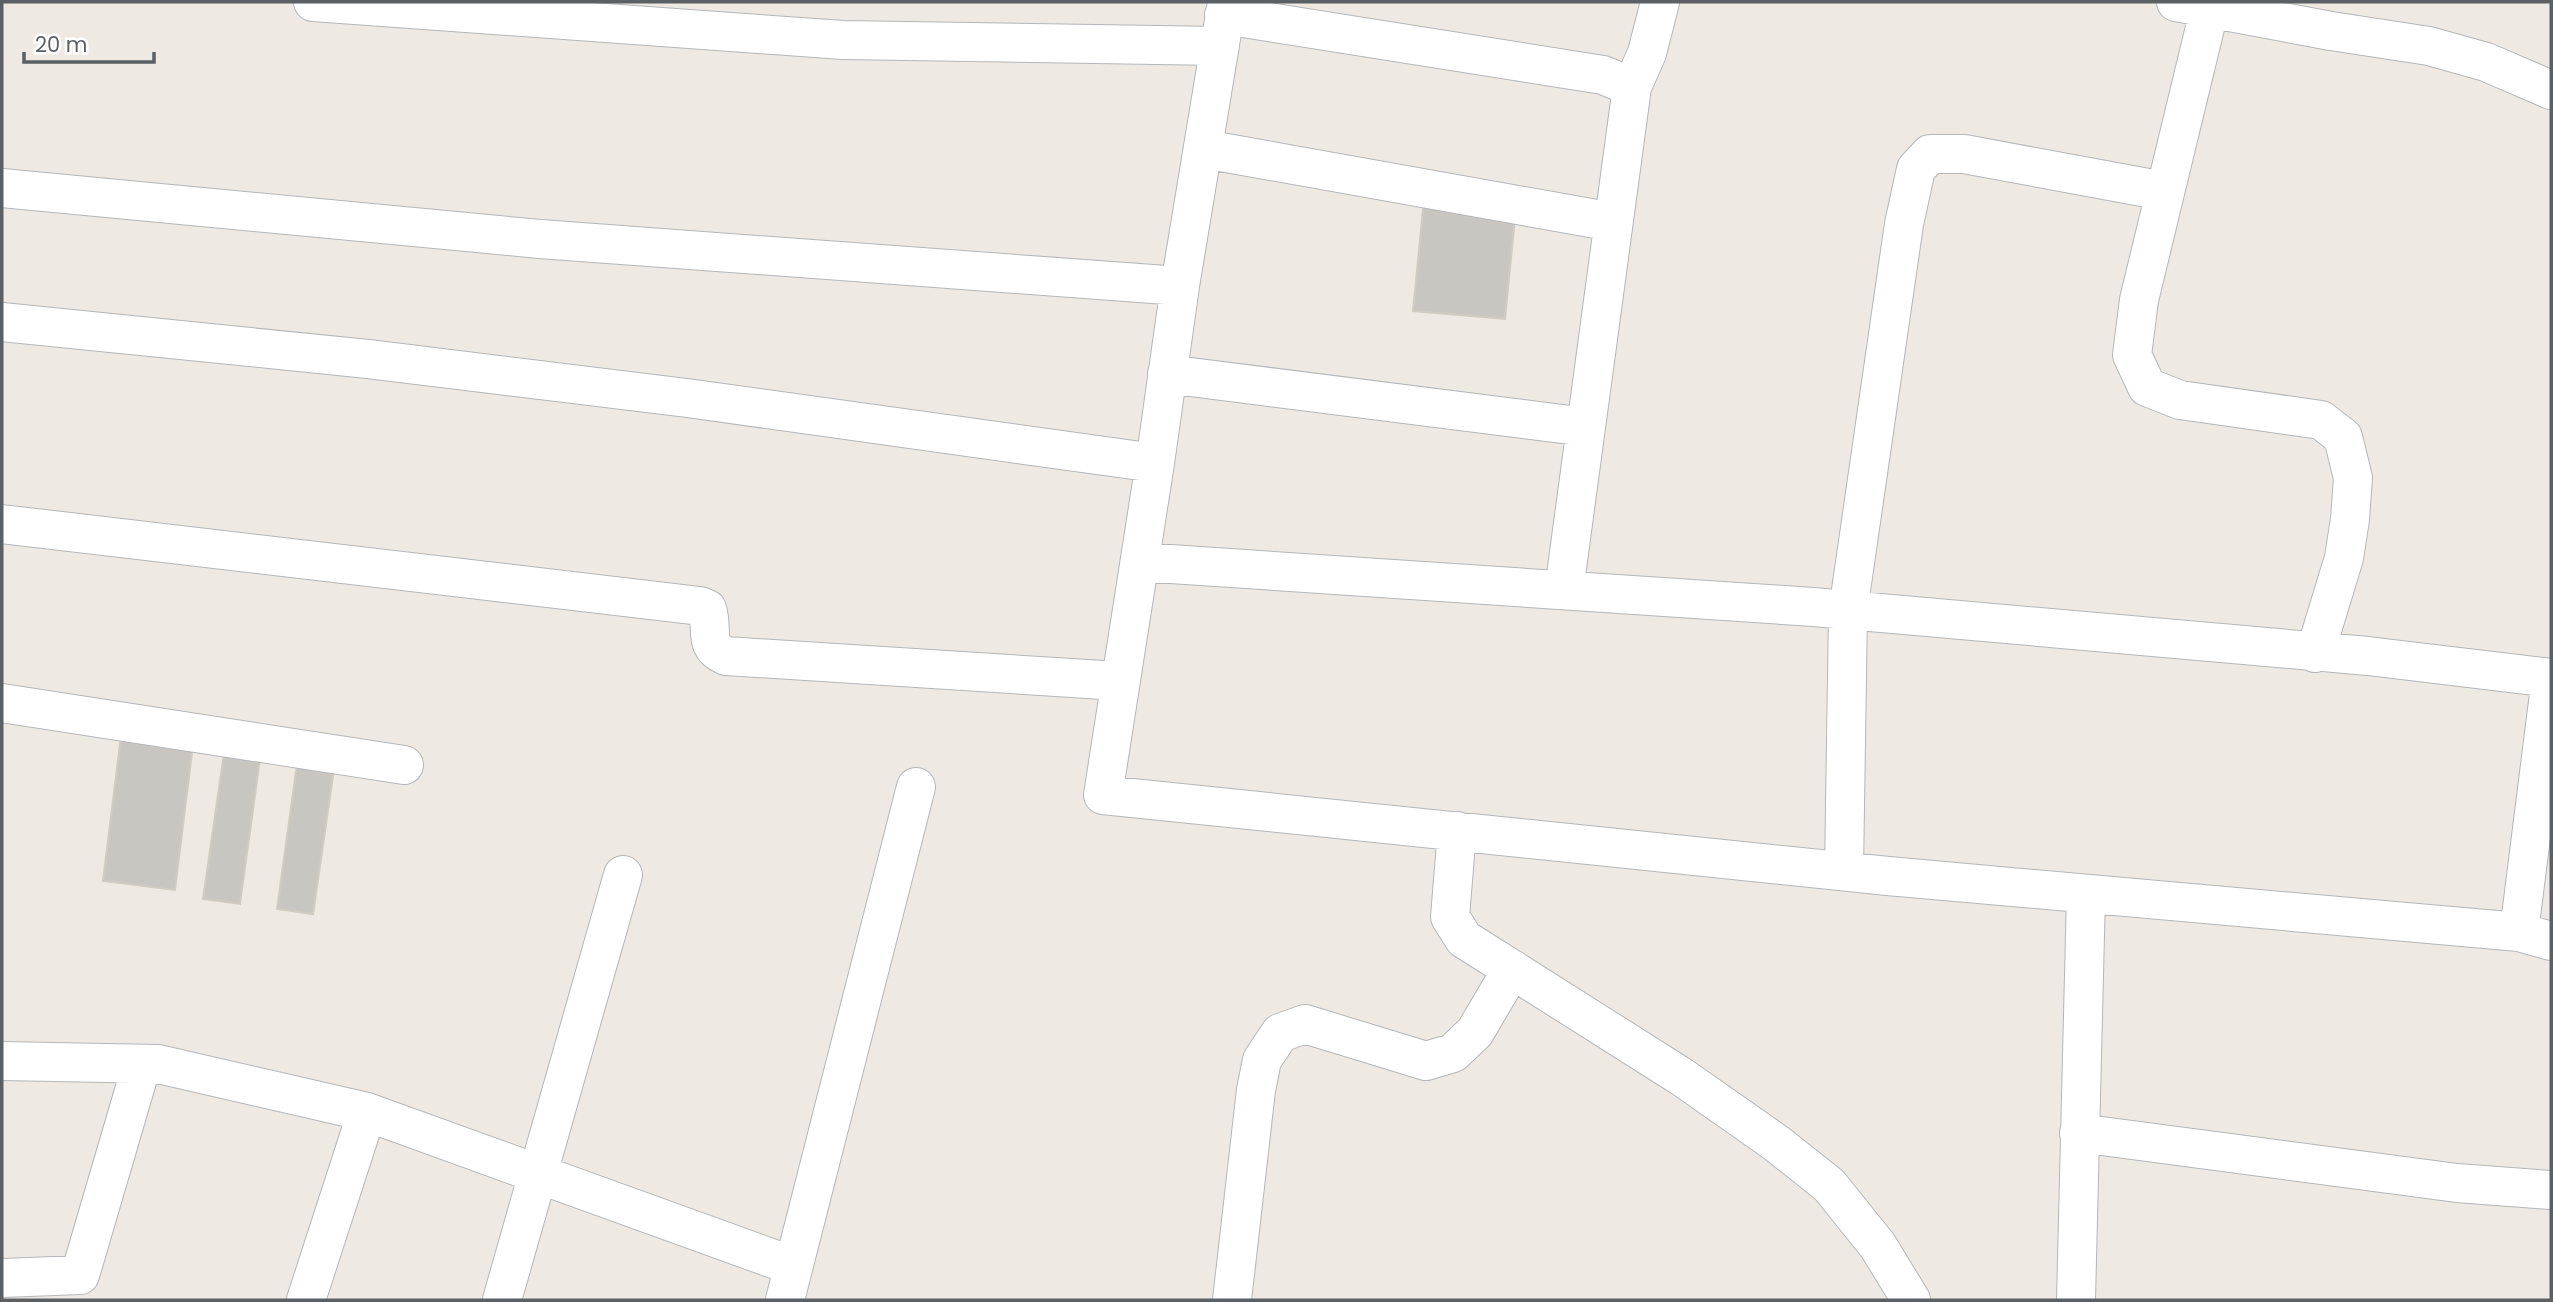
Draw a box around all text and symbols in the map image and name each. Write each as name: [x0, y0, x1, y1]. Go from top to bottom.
scale bar: [24, 21, 154, 65]
text: 20 m: [35, 30, 88, 59]

